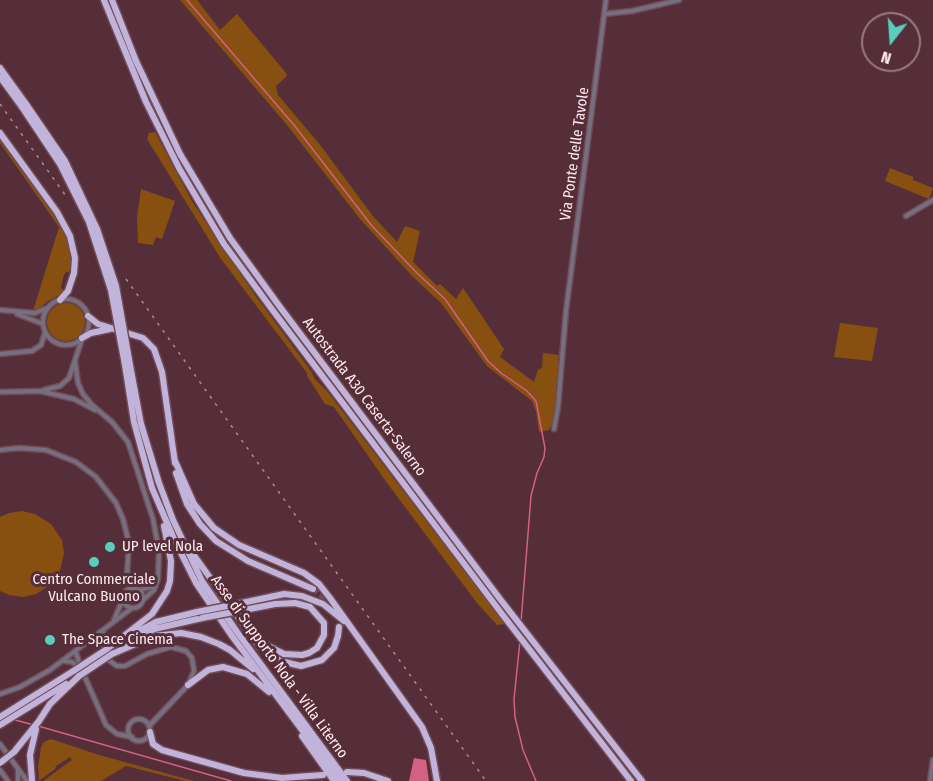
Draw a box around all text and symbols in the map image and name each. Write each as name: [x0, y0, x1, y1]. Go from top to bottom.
north arrow: [861, 12, 921, 72]
text: N: [879, 47, 894, 68]
street label: Via Ponte delle Tavole: [557, 86, 593, 222]
street label: Autostrada A30 Caserta-Salerno: [298, 314, 430, 480]
place label: UP level Nola: [122, 538, 203, 556]
marker: UP level Nola: [103, 540, 117, 554]
marker: Centro Commerciale Vulcano Buono: [87, 555, 101, 569]
place label: Centro Commerciale Vulcano Buono: [33, 571, 155, 606]
street label: Asse di Supporto Nola - Villa Literno: [207, 572, 351, 762]
place label: The Space Cinema: [62, 631, 173, 649]
marker: The Space Cinema: [43, 633, 57, 647]

